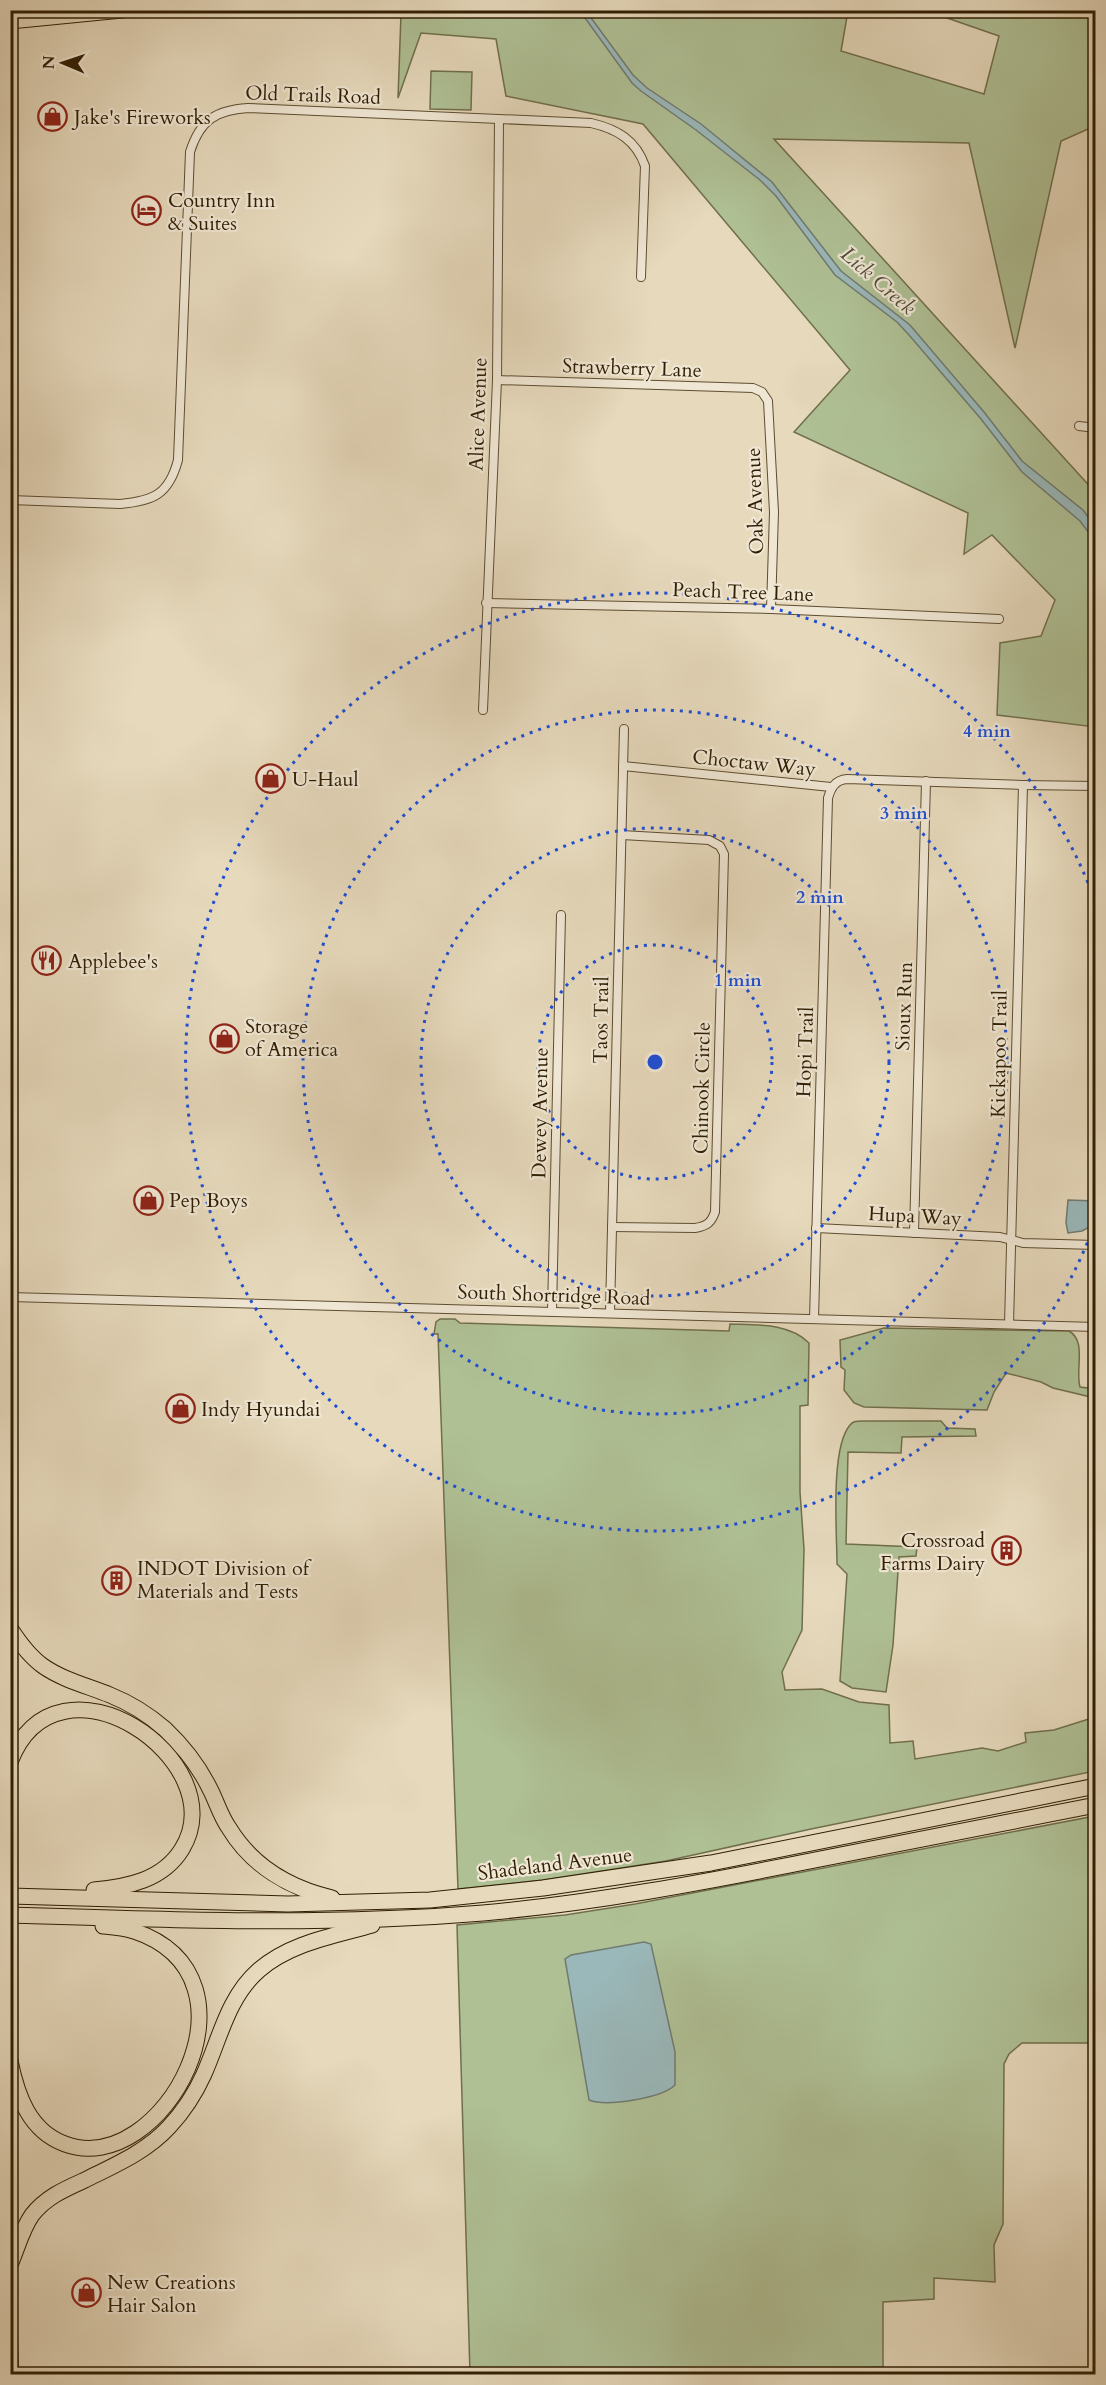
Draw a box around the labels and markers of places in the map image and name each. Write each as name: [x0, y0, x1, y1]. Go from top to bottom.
shop icon: Jake's Fireworks: [37, 101, 69, 133]
place label: Jake's Fireworks: [71, 104, 211, 131]
place label: Country Inn & Suites: [168, 187, 276, 237]
hotel icon: Country Inn & Suites: [131, 195, 163, 227]
shop icon: U-Haul: [255, 763, 287, 795]
place label: U-Haul: [292, 766, 359, 793]
restaurant icon: Applebee's: [31, 945, 63, 977]
place label: Applebee's: [68, 948, 158, 975]
place label: Storage of America: [245, 1013, 339, 1063]
shop icon: Storage of America: [208, 1022, 240, 1054]
centre of rings: [645, 1052, 665, 1072]
shop icon: Pep Boys: [132, 1184, 164, 1216]
place label: Pep Boys: [169, 1187, 248, 1214]
shop icon: Indy Hyundai: [164, 1393, 196, 1425]
place label: Indy Hyundai: [201, 1396, 321, 1423]
place label: Crossroad Farms Dairy: [880, 1527, 985, 1577]
building icon: Crossroad Farms Dairy: [990, 1535, 1022, 1567]
place label: INDOT Division of Materials and Tests: [137, 1555, 312, 1605]
building icon: INDOT Division of Materials and Tests: [100, 1564, 132, 1596]
place label: New Creations Hair Salon: [107, 2269, 236, 2319]
shop icon: New Creations Hair Salon: [70, 2277, 102, 2309]

